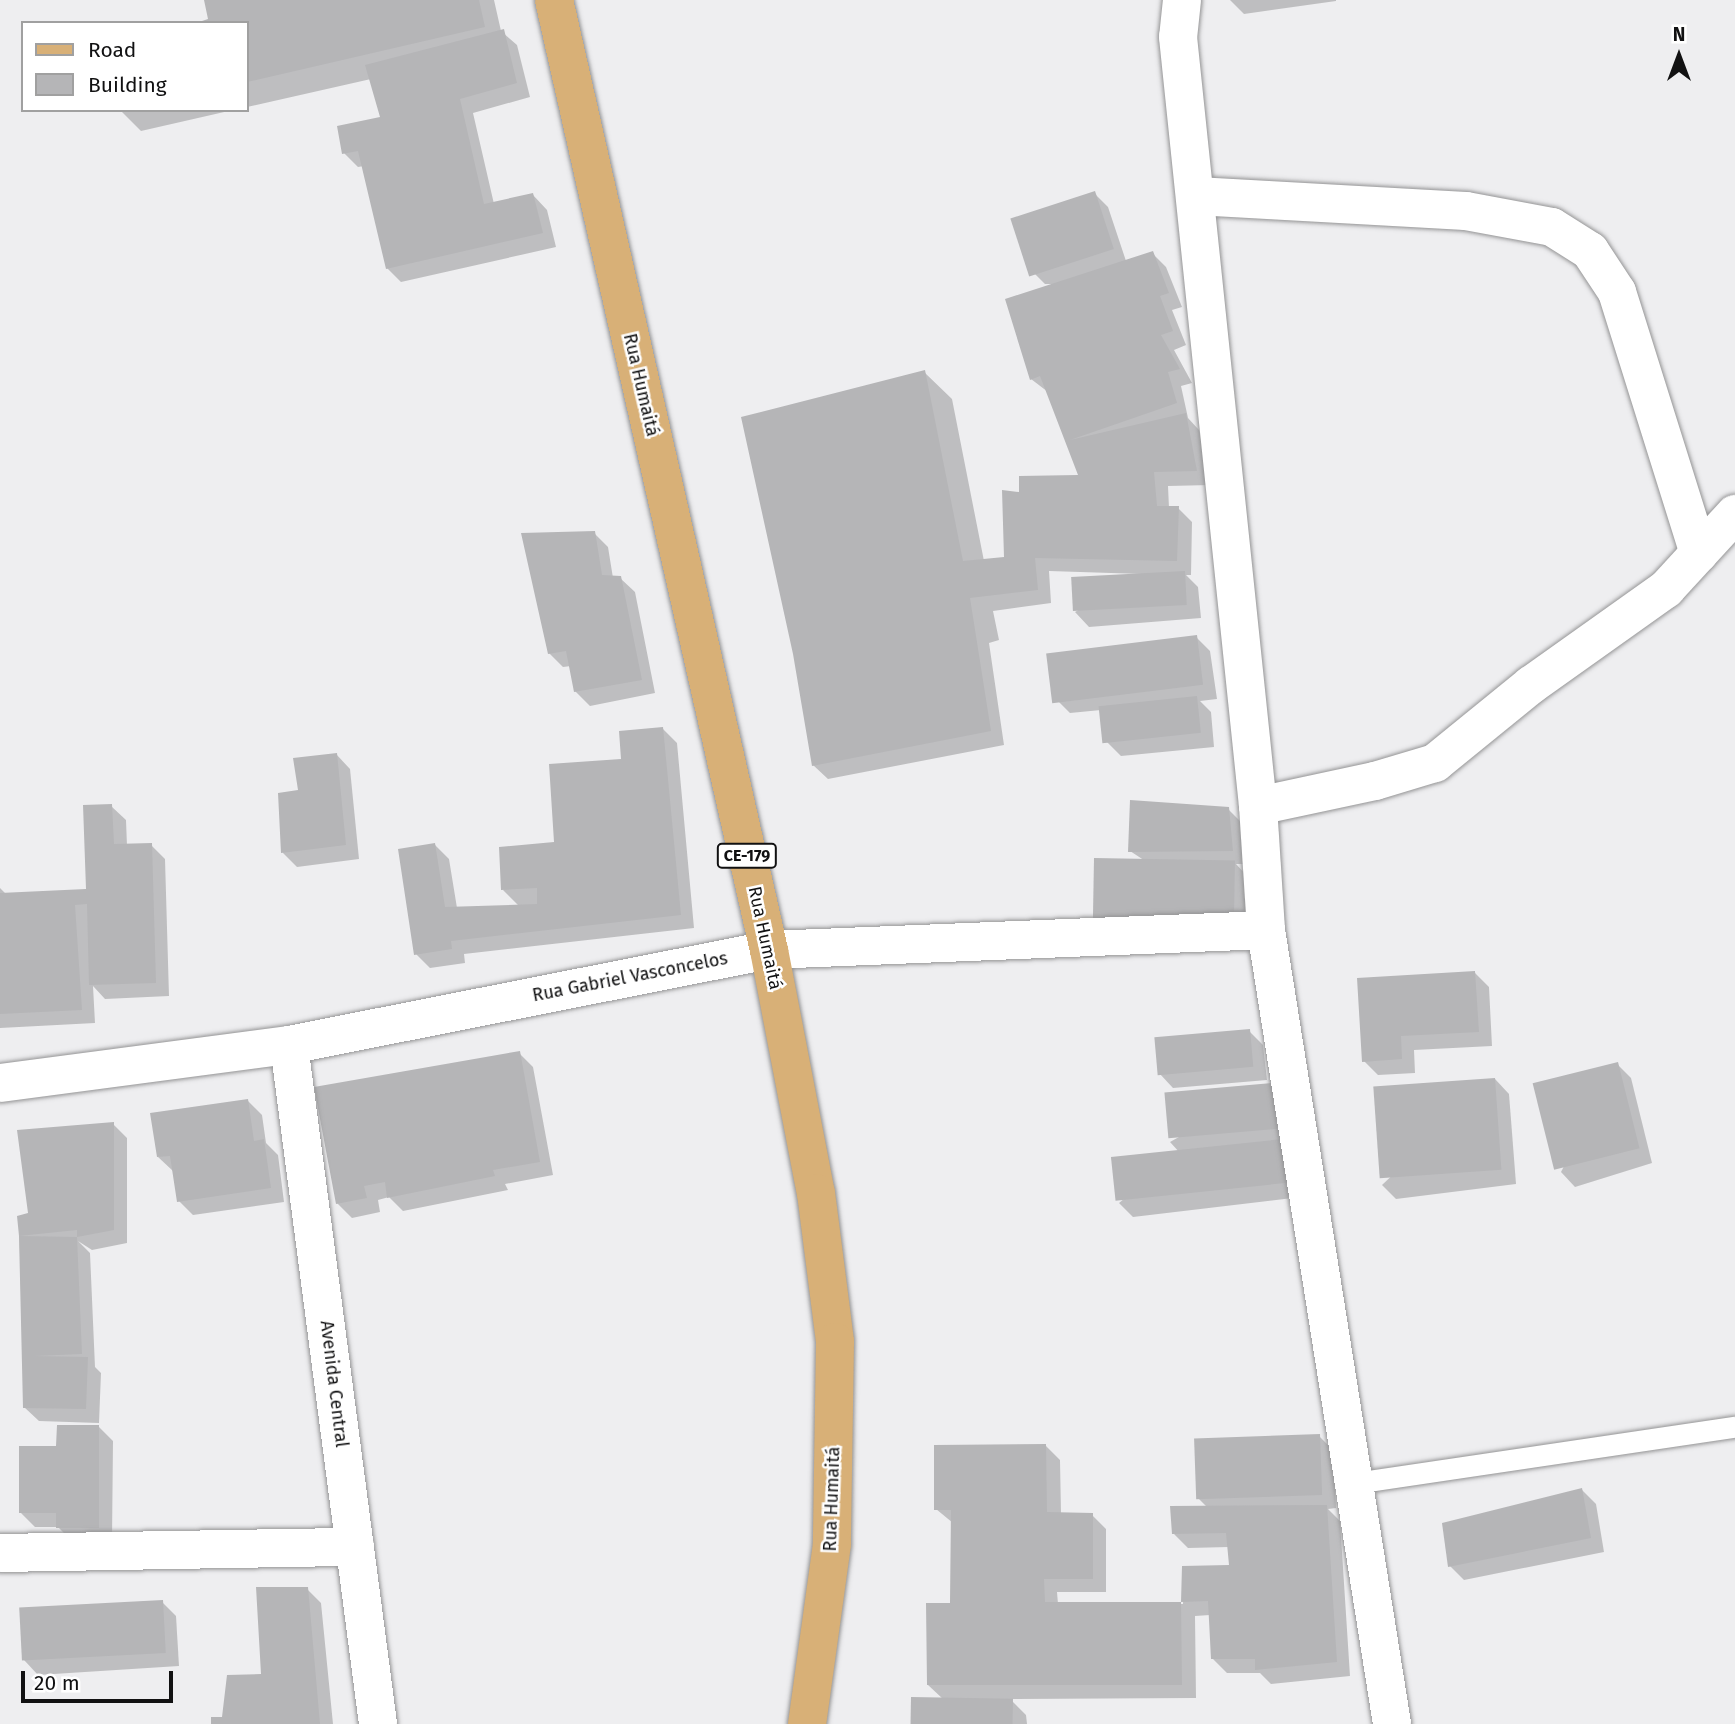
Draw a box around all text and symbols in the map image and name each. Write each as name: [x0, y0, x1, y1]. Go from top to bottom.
legend: [21, 21, 248, 112]
north arrow: [1644, 21, 1714, 91]
text: N: [1673, 23, 1685, 46]
text: Road: [88, 37, 136, 63]
text: Building: [88, 72, 167, 98]
street label: Rua Humaitá: [619, 331, 663, 439]
road number: CE-179: [716, 844, 778, 869]
street label: Rua Humaitá: [744, 884, 786, 992]
street label: Rua Gabriel Vasconcelos: [531, 947, 729, 1007]
street label: Avenida Central: [316, 1319, 352, 1449]
street label: Rua Humaitá: [819, 1446, 845, 1552]
scale bar: [24, 1658, 177, 1702]
text: 20 m: [34, 1670, 80, 1696]

